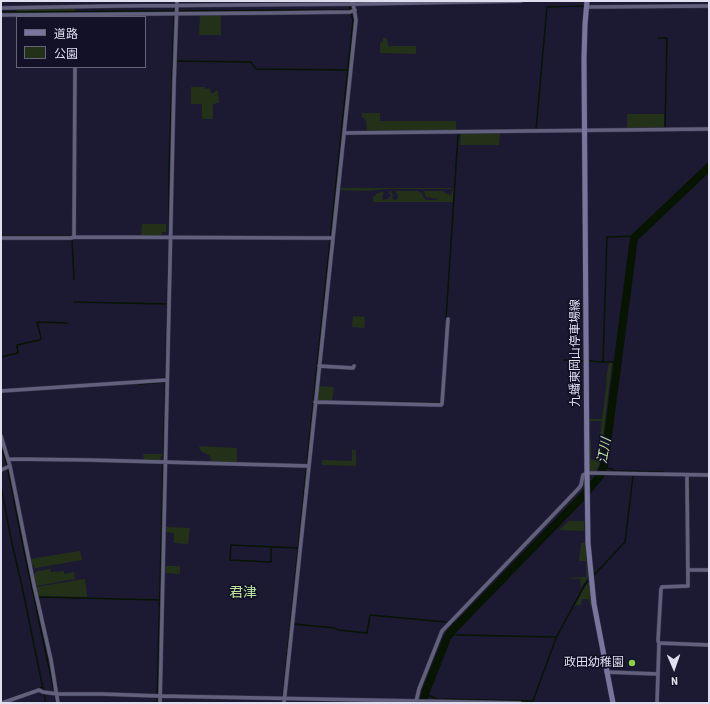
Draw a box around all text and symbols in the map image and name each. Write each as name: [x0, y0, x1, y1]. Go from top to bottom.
legend: [16, 16, 146, 68]
text: 道路: [54, 27, 78, 41]
text: 公園: [54, 47, 78, 61]
street label: 九蟠東岡山停車場線: [569, 299, 583, 407]
water label: 江川: [595, 437, 615, 465]
district label: 君津: [229, 585, 257, 601]
north arrow: [654, 648, 694, 688]
place label: 政田幼稚園: [564, 656, 624, 670]
marker: 政田幼稚園: [627, 658, 637, 668]
text: N: [671, 674, 678, 687]

